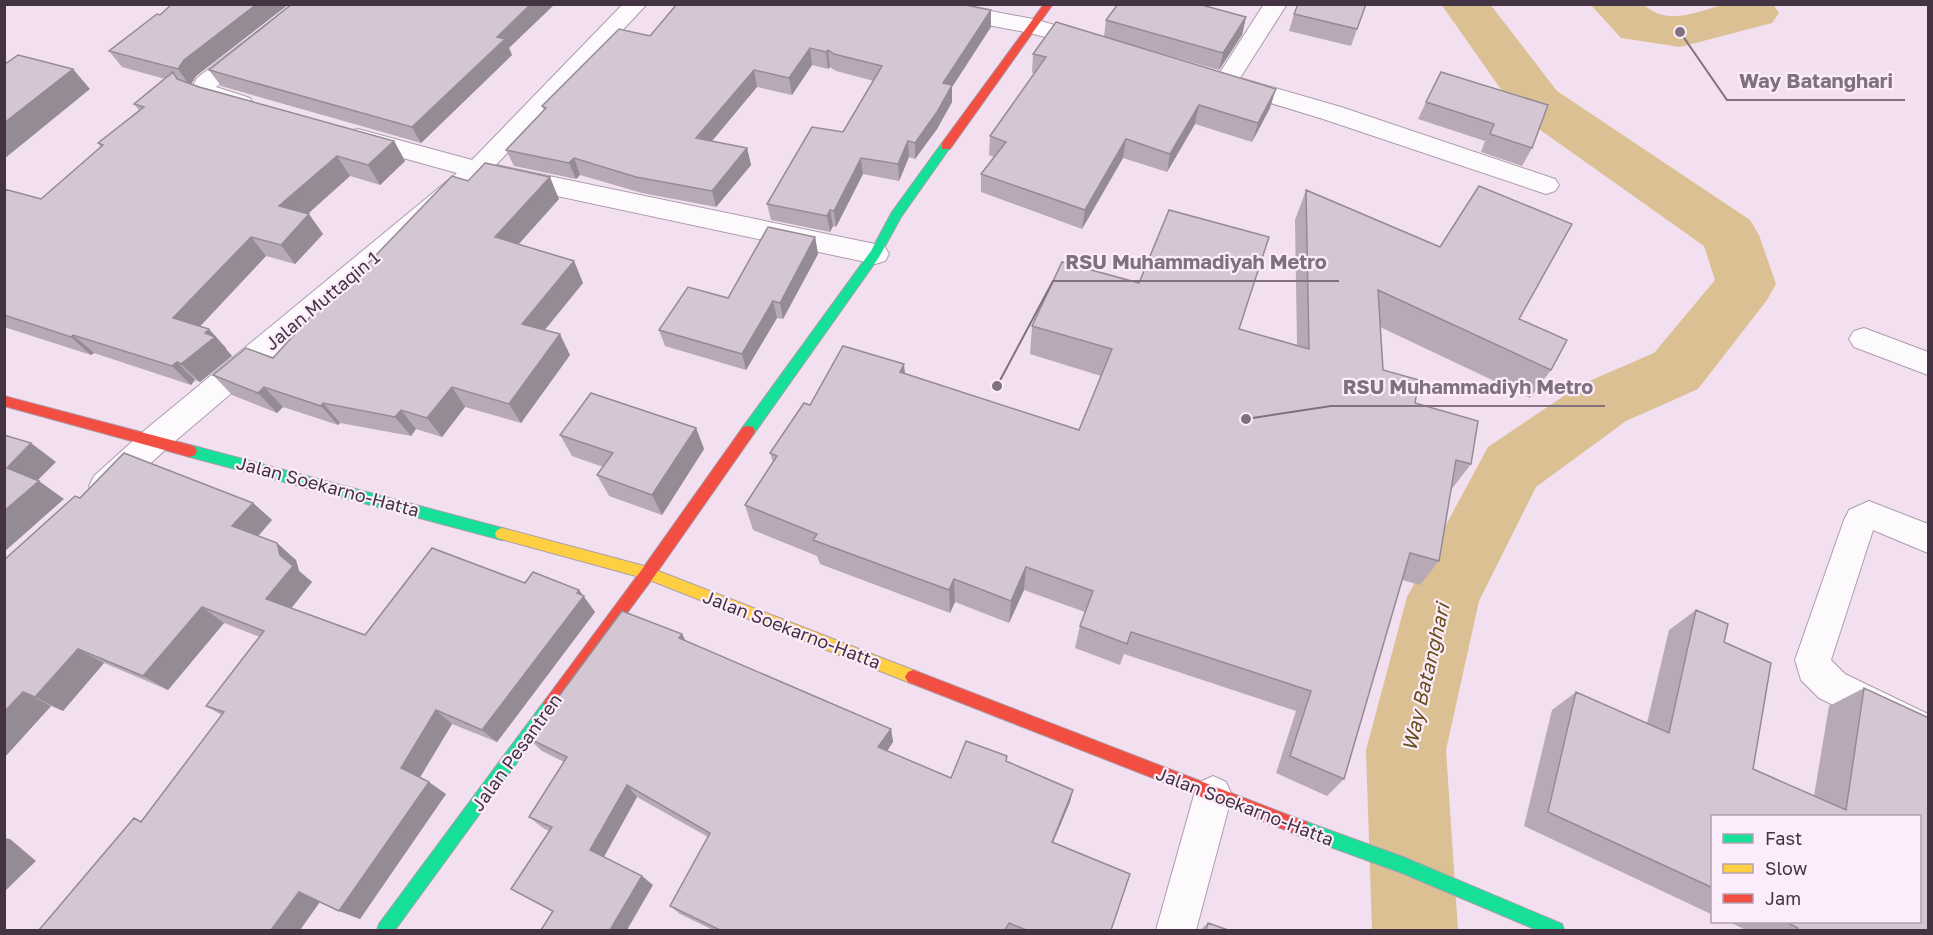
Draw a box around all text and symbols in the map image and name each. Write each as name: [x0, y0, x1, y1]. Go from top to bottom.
callout: Way Batanghari: [1727, 62, 1905, 100]
text: Way Batanghari: [1739, 68, 1893, 92]
callout: RSU Muhammadiyah Metro: [1053, 243, 1339, 281]
street label: Jalan Muttaqin 1: [260, 246, 384, 354]
text: RSU Muhammadiyah Metro: [1065, 249, 1327, 273]
callout: RSU Muhammadiyh Metro: [1331, 368, 1605, 406]
text: RSU Muhammadiyh Metro: [1343, 374, 1593, 398]
street label: Jalan Soekarno-Hatta: [234, 451, 422, 521]
street label: Jalan Soekarno-Hatta: [700, 585, 884, 673]
water label: Way Batanghari: [1396, 598, 1455, 753]
street label: Jalan Pesantren: [466, 689, 566, 815]
street label: Jalan Soekarno-Hatta: [1153, 762, 1337, 850]
legend: [1711, 815, 1921, 923]
text: Fast: [1765, 827, 1802, 849]
text: Slow: [1765, 857, 1808, 879]
text: Jam: [1765, 887, 1801, 909]

